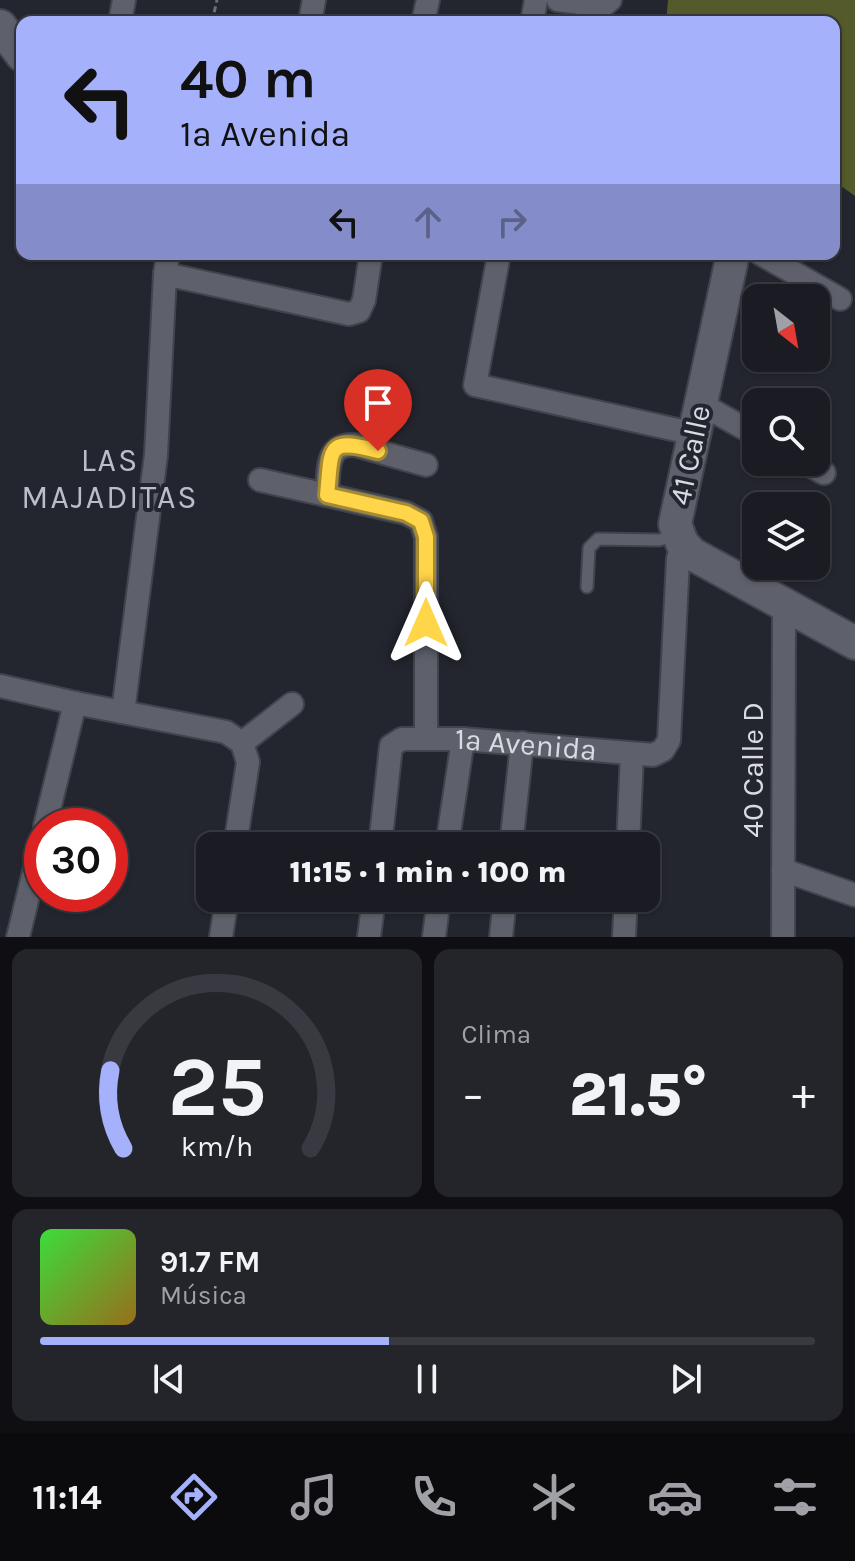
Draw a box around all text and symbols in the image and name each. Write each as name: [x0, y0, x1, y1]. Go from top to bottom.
text: 40 m: [180, 46, 316, 111]
icon: left: [48, 48, 152, 152]
text: 1a Avenida: [180, 113, 350, 155]
icon: left: [322, 200, 366, 244]
icon: ahead: [406, 200, 450, 244]
icon: right: [490, 200, 534, 244]
north arrow: [742, 284, 830, 372]
map controls: [742, 284, 830, 580]
pin: [344, 369, 412, 451]
icon: arrive: [356, 381, 400, 425]
button: search: [742, 388, 830, 476]
street label: 41 Calle: [662, 402, 718, 508]
district label: LAS MAJADITAS: [21, 442, 199, 516]
button: layers: [742, 492, 830, 580]
position arrow: [384, 581, 468, 665]
street label: 40 Calle D: [735, 702, 771, 838]
street label: 1a Avenida: [455, 721, 598, 768]
speed limit sign: 30: [24, 808, 128, 912]
text: 11:15 · 1 min · 100 m: [290, 854, 566, 890]
text: Clima: [462, 1019, 531, 1050]
text: 25: [167, 1039, 266, 1136]
text: 21.5°: [569, 1060, 708, 1130]
text: −: [462, 1069, 485, 1120]
text: +: [792, 1069, 815, 1120]
text: km/h: [181, 1130, 253, 1163]
text: 91.7 FM: [160, 1244, 261, 1280]
text: Música: [160, 1280, 247, 1311]
icon: previous: [147, 1357, 191, 1401]
icon: pause: [405, 1357, 449, 1401]
icon: next: [664, 1357, 708, 1401]
icon: directions: [166, 1469, 222, 1525]
icon: music: [286, 1469, 342, 1525]
icon: phone: [406, 1469, 462, 1525]
icon: climate: [526, 1469, 582, 1525]
icon: car: [647, 1469, 703, 1525]
icon: filters: [767, 1469, 823, 1525]
text: 11:14: [32, 1476, 102, 1518]

